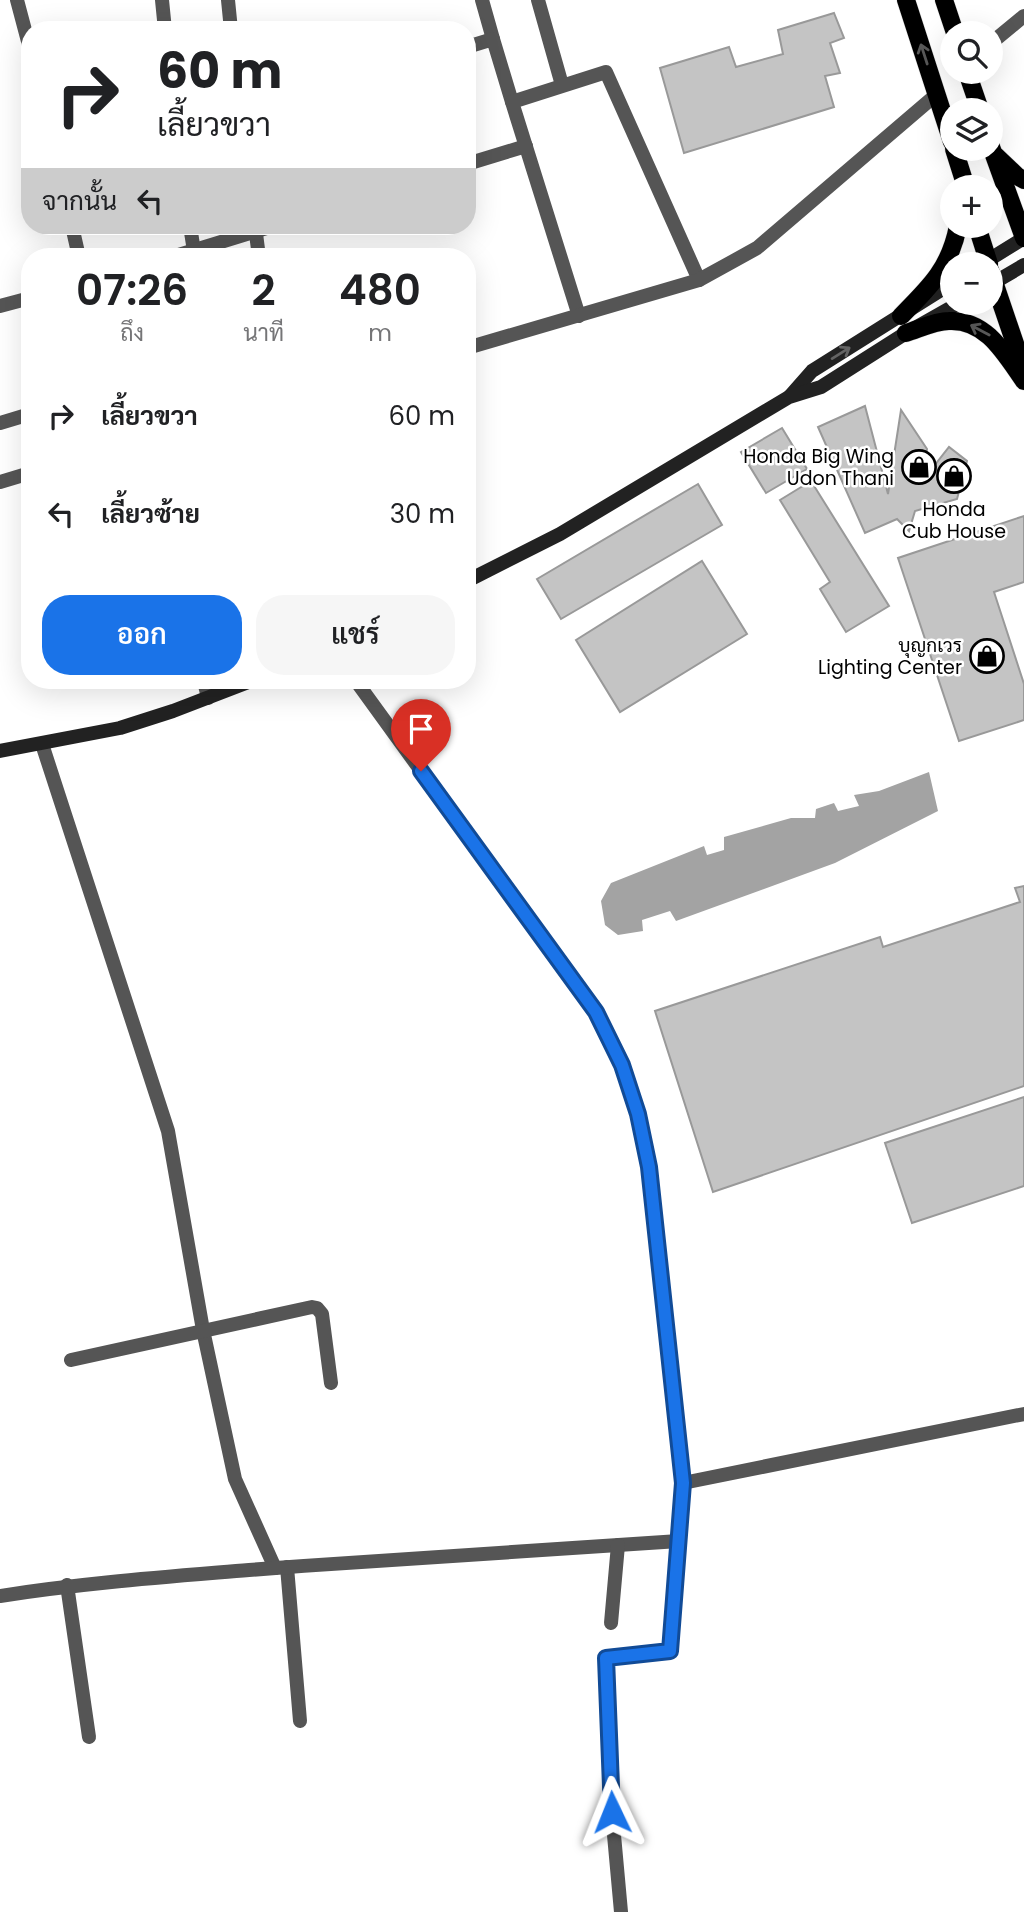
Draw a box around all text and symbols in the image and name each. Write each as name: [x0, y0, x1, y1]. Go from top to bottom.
map controls: [940, 21, 1003, 315]
button: search: [940, 21, 1003, 84]
text: 60 m: [157, 37, 282, 105]
one-way arrow: [917, 43, 929, 65]
icon: right: [42, 49, 133, 140]
button: layers: [940, 98, 1003, 161]
text: เลี้ยวขวา: [157, 102, 271, 147]
button: +: [940, 175, 1003, 238]
icon: left: [131, 182, 169, 220]
text: จากนั้น: [42, 183, 117, 219]
button: −: [940, 252, 1003, 315]
text: 07:26: [76, 261, 188, 320]
text: 2: [252, 261, 276, 320]
text: 480: [339, 261, 421, 320]
text: ถึง: [120, 317, 144, 349]
text: นาที: [243, 317, 284, 349]
text: m: [368, 317, 392, 349]
one-way arrow: [970, 323, 991, 336]
one-way arrow: [831, 346, 851, 360]
icon: right: [42, 397, 80, 435]
text: เลี้ยวขวา: [101, 398, 198, 434]
text: 60 m: [388, 398, 455, 434]
place label: Honda Big Wing Udon Thani: [743, 443, 894, 492]
shop icon: Honda Big Wing Udon Thani: [900, 448, 938, 486]
shop icon: Honda Cub House: [935, 457, 973, 495]
icon: left: [42, 495, 80, 533]
text: เลี้ยวซ้าย: [101, 496, 200, 532]
text: 30 m: [390, 496, 455, 532]
place label: Honda Cub House: [902, 496, 1006, 545]
button: ออก: [42, 595, 242, 675]
button: แชร์: [256, 595, 455, 675]
place label: บุญกเวร Lighting Center: [818, 632, 962, 681]
shop icon: บุญกเวร Lighting Center: [968, 637, 1006, 675]
pin: [391, 699, 451, 771]
icon: arrive: [402, 710, 440, 748]
position arrow: [575, 1775, 649, 1849]

